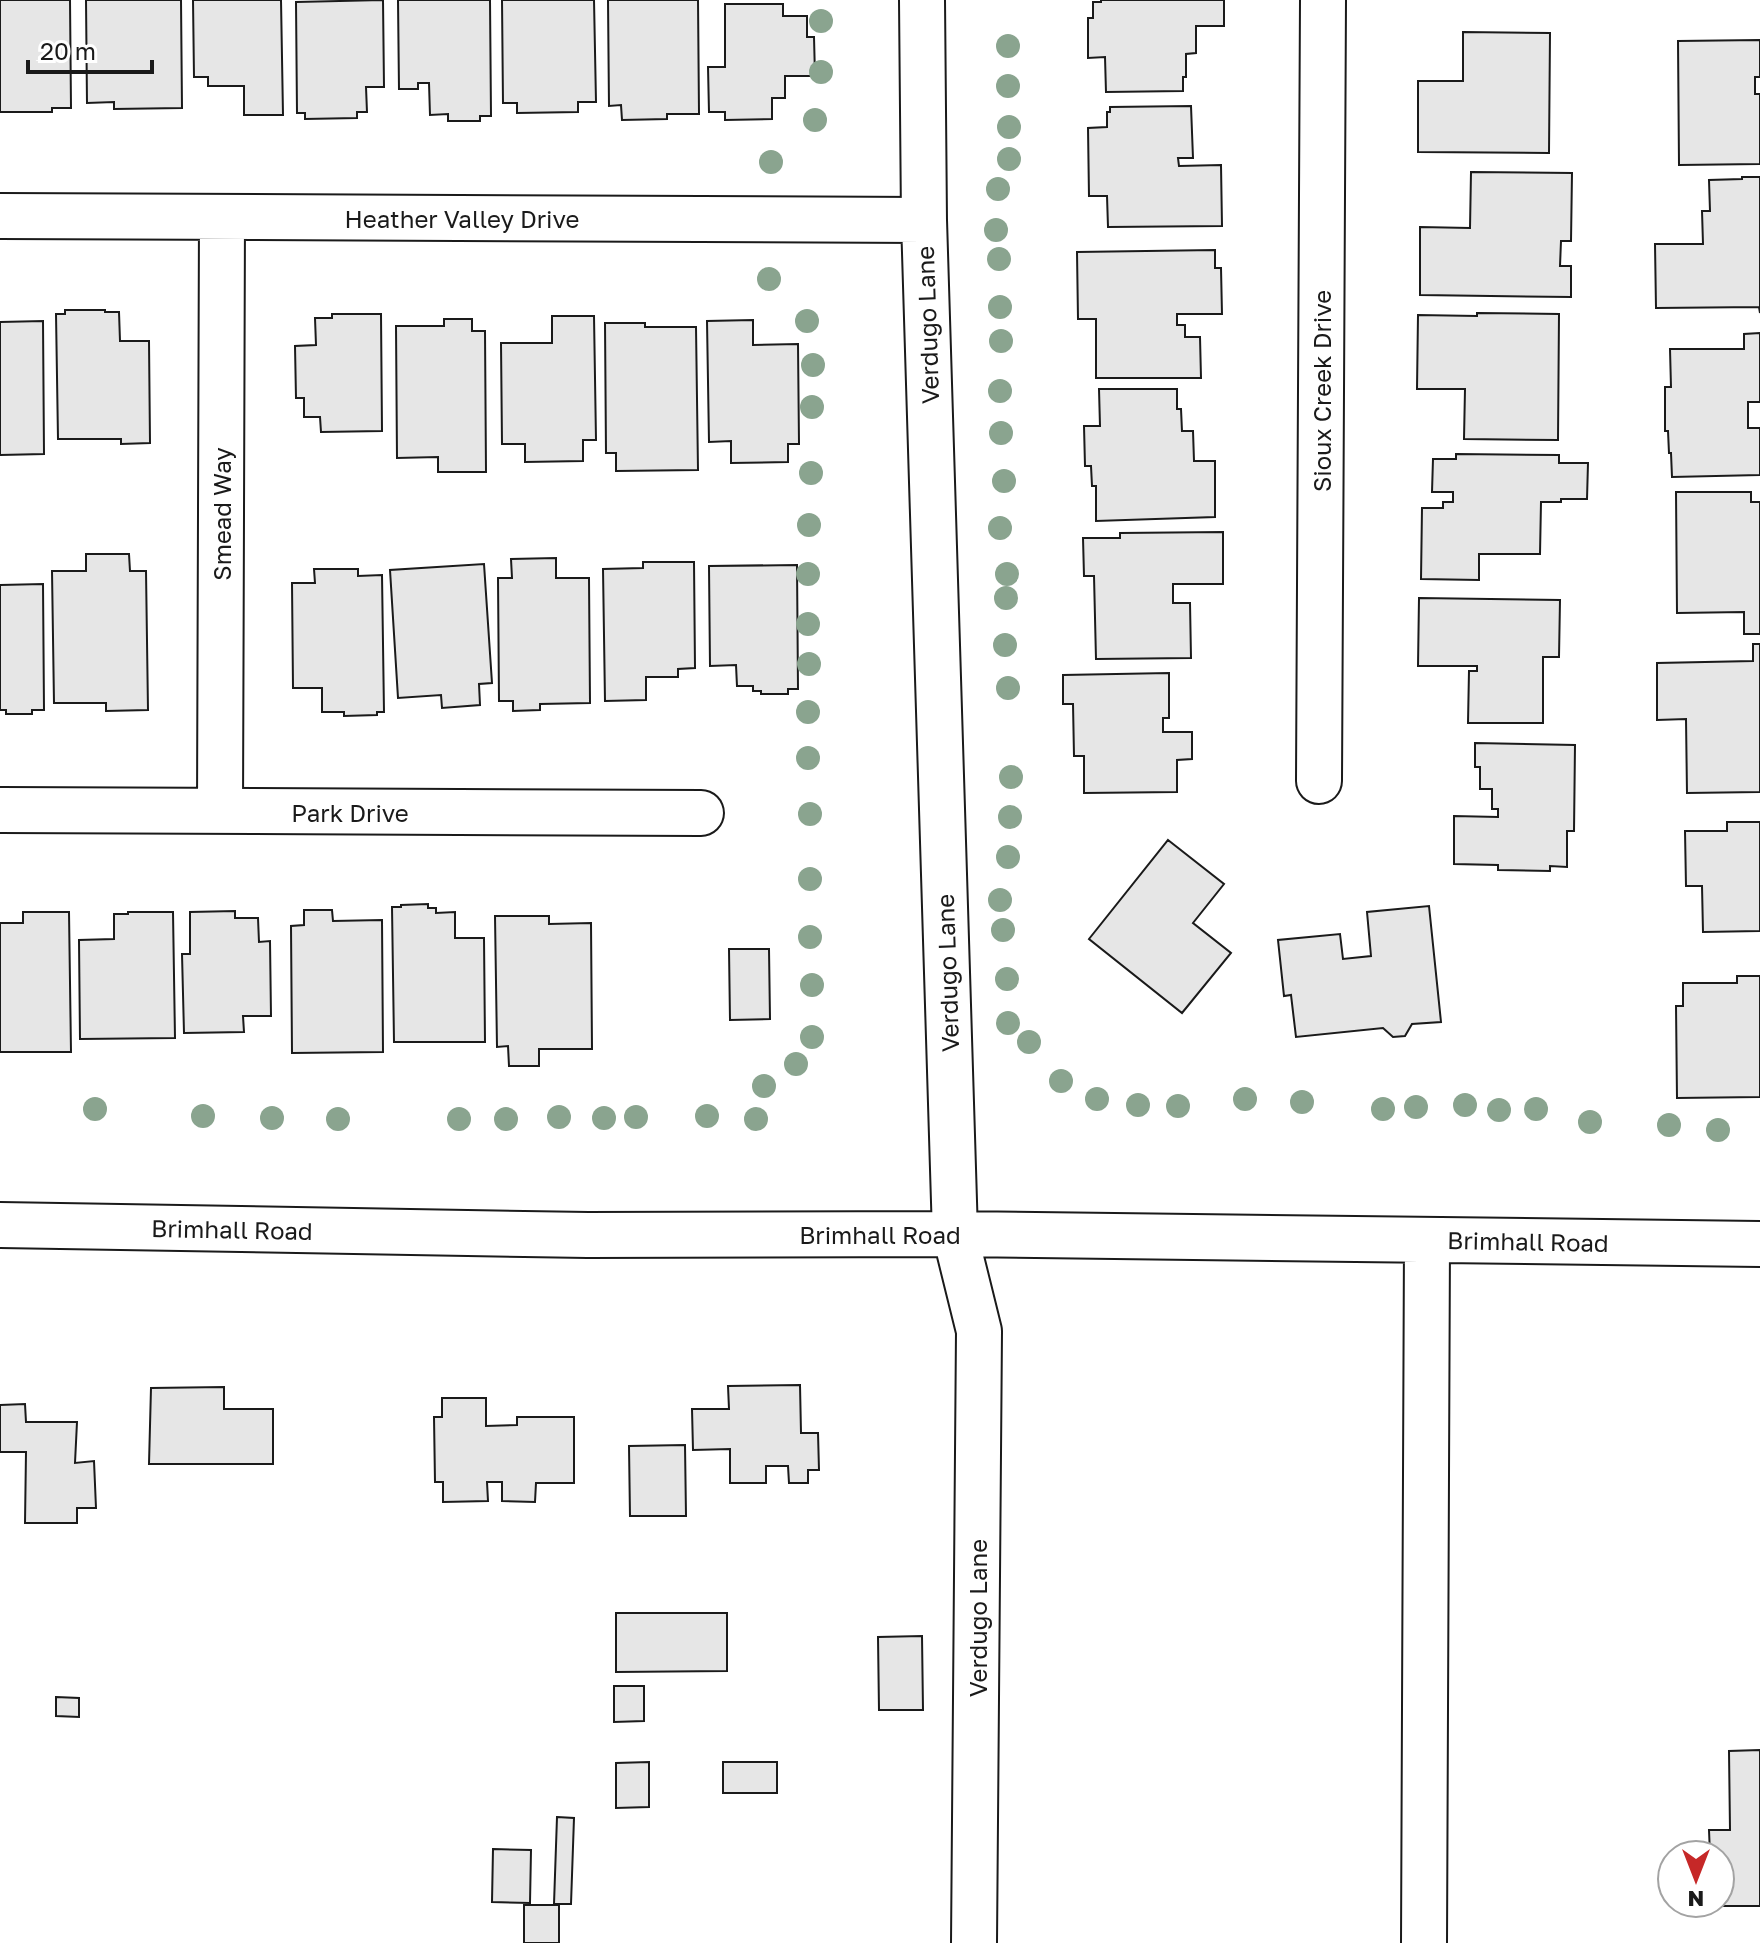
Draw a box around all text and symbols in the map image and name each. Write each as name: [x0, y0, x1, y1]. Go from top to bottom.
scale bar: [28, 24, 152, 74]
text: 20 m: [40, 36, 96, 65]
street label: Heather Valley Drive: [345, 204, 579, 233]
street label: Verdugo Lane: [910, 245, 944, 405]
street label: Sioux Creek Drive: [1307, 290, 1336, 492]
street label: Smead Way: [207, 447, 236, 581]
street label: Park Drive: [291, 798, 409, 827]
street label: Verdugo Lane: [930, 893, 964, 1053]
street label: Brimhall Road: [151, 1213, 313, 1245]
street label: Brimhall Road: [799, 1220, 961, 1249]
street label: Brimhall Road: [1447, 1225, 1609, 1257]
street label: Verdugo Lane: [963, 1539, 992, 1697]
north arrow: [1656, 1839, 1736, 1919]
text: N: [1688, 1886, 1704, 1913]

